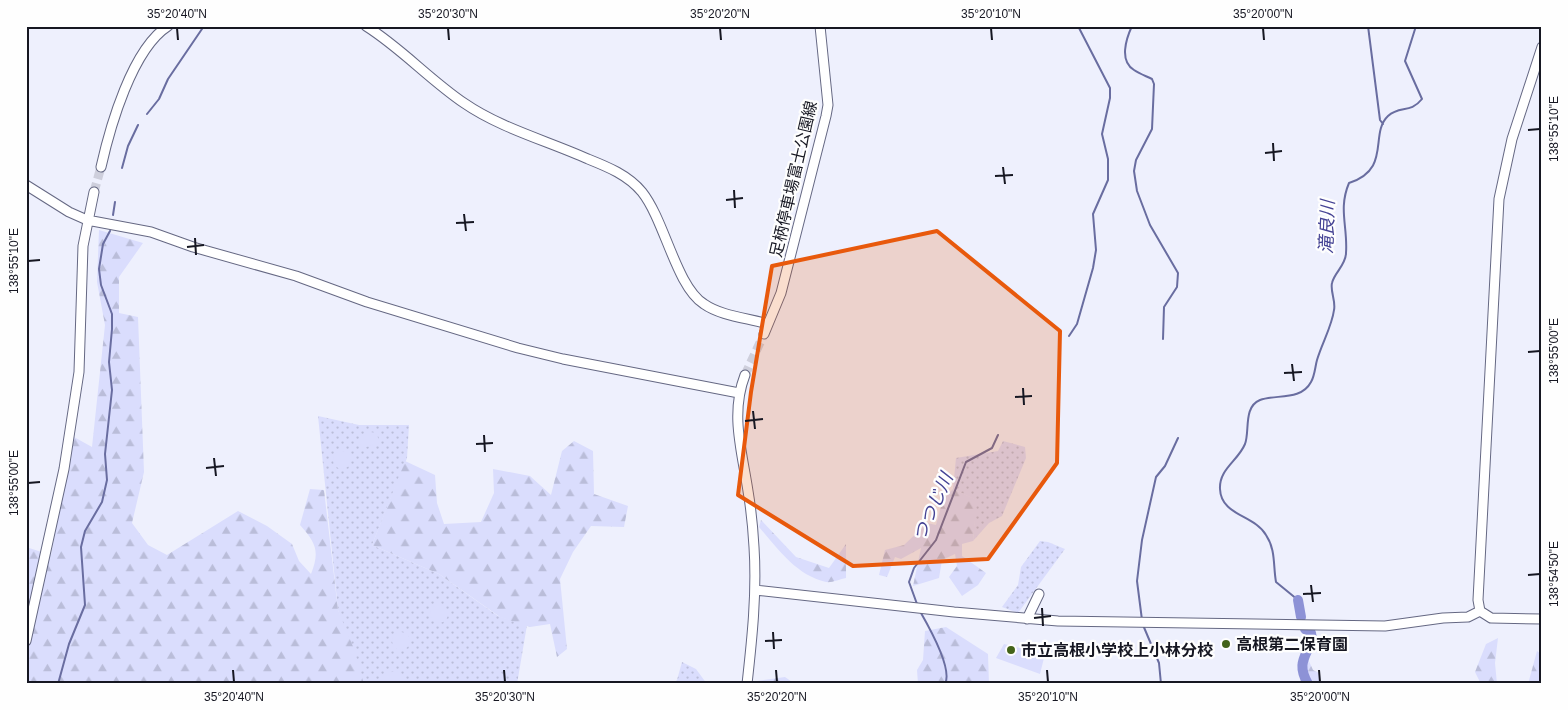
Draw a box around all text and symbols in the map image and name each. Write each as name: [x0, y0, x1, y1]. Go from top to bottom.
text: 35°20'40"N: [147, 7, 207, 21]
text: 35°20'30"N: [418, 7, 478, 21]
text: 35°20'20"N: [690, 7, 750, 21]
text: 35°20'10"N: [961, 7, 1021, 21]
text: 35°20'00"N: [1233, 7, 1293, 21]
text: 138°55'10"E: [1547, 96, 1561, 162]
street label: 足柄停車場富士公園線: [767, 99, 820, 259]
water label: 滝良川: [1316, 198, 1338, 254]
text: 138°55'10"E: [7, 228, 21, 294]
text: 138°55'00"E: [1547, 318, 1561, 384]
text: 138°55'00"E: [7, 450, 21, 516]
water label: つつじ川: [909, 468, 958, 544]
text: 138°54'50"E: [1547, 541, 1561, 607]
place label: 高根第二保育園: [1236, 636, 1348, 653]
marker: 高根第二保育園: [1220, 638, 1232, 650]
place label: 市立高根小学校上小林分校: [1021, 642, 1213, 659]
marker: 市立高根小学校上小林分校: [1005, 644, 1017, 656]
text: 35°20'40"N: [204, 690, 264, 704]
text: 35°20'30"N: [475, 690, 535, 704]
text: 35°20'20"N: [747, 690, 807, 704]
text: 35°20'10"N: [1018, 690, 1078, 704]
text: 35°20'00"N: [1290, 690, 1350, 704]

